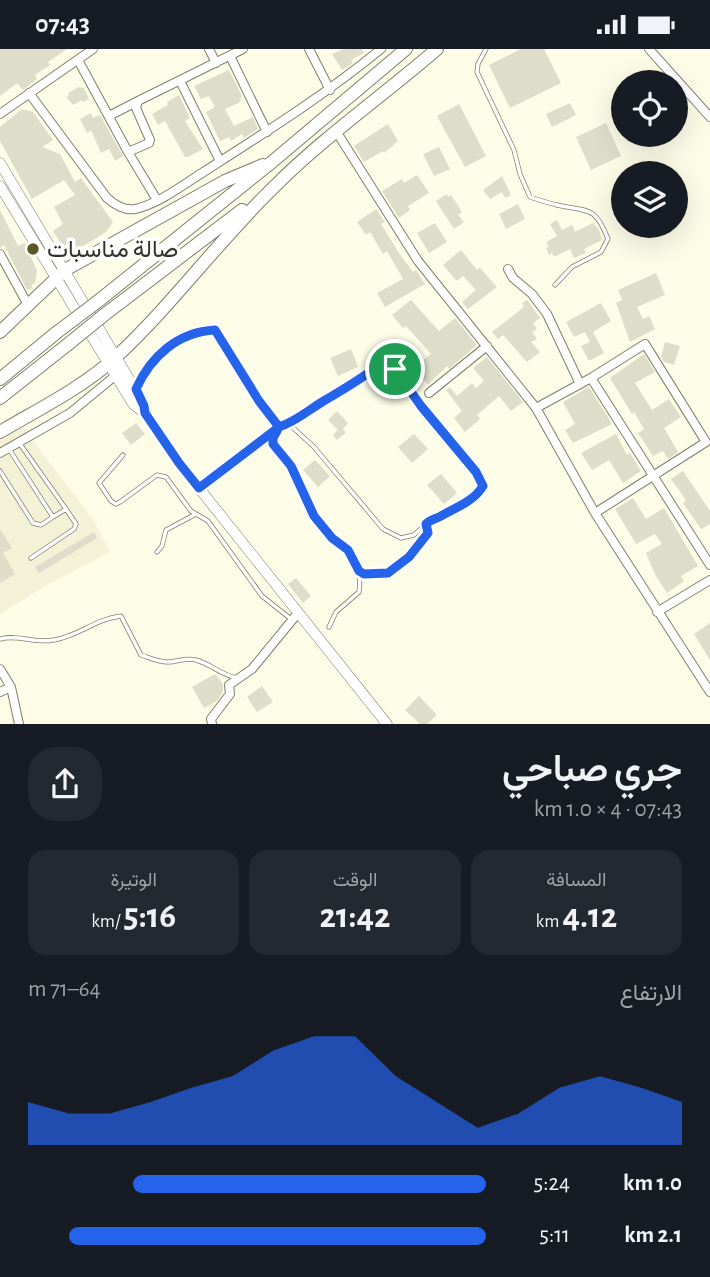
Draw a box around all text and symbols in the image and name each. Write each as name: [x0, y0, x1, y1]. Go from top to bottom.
text: 07:43: [35, 11, 90, 37]
map controls: [611, 70, 688, 238]
button: locate: [611, 70, 688, 147]
button: layers: [611, 161, 688, 238]
place label: صالة مناسبات: [47, 238, 178, 263]
marker: صالة مناسبات: [25, 241, 41, 257]
pin: [365, 339, 425, 399]
icon: arrive: [376, 350, 414, 388]
button: share: [28, 747, 102, 821]
text: جري صباحي: [502, 751, 682, 789]
text: 07:43 · 4 × 1.0 km: [534, 798, 682, 821]
text: الوتيرة: [110, 871, 157, 890]
text: الوقت: [333, 871, 377, 890]
text: المسافة: [546, 871, 607, 890]
text: 5:16: [124, 899, 176, 934]
text: 21:42: [319, 899, 391, 934]
text: 4.12: [562, 899, 617, 934]
text: /km: [91, 912, 124, 931]
text: km: [535, 912, 562, 931]
text: 64–71 m: [28, 978, 101, 1001]
text: الارتفاع: [620, 982, 682, 1005]
text: 5:24: [534, 1172, 570, 1195]
text: 1.0 km: [623, 1172, 682, 1195]
text: 5:11: [539, 1224, 570, 1247]
text: 2.1 km: [624, 1224, 682, 1247]

